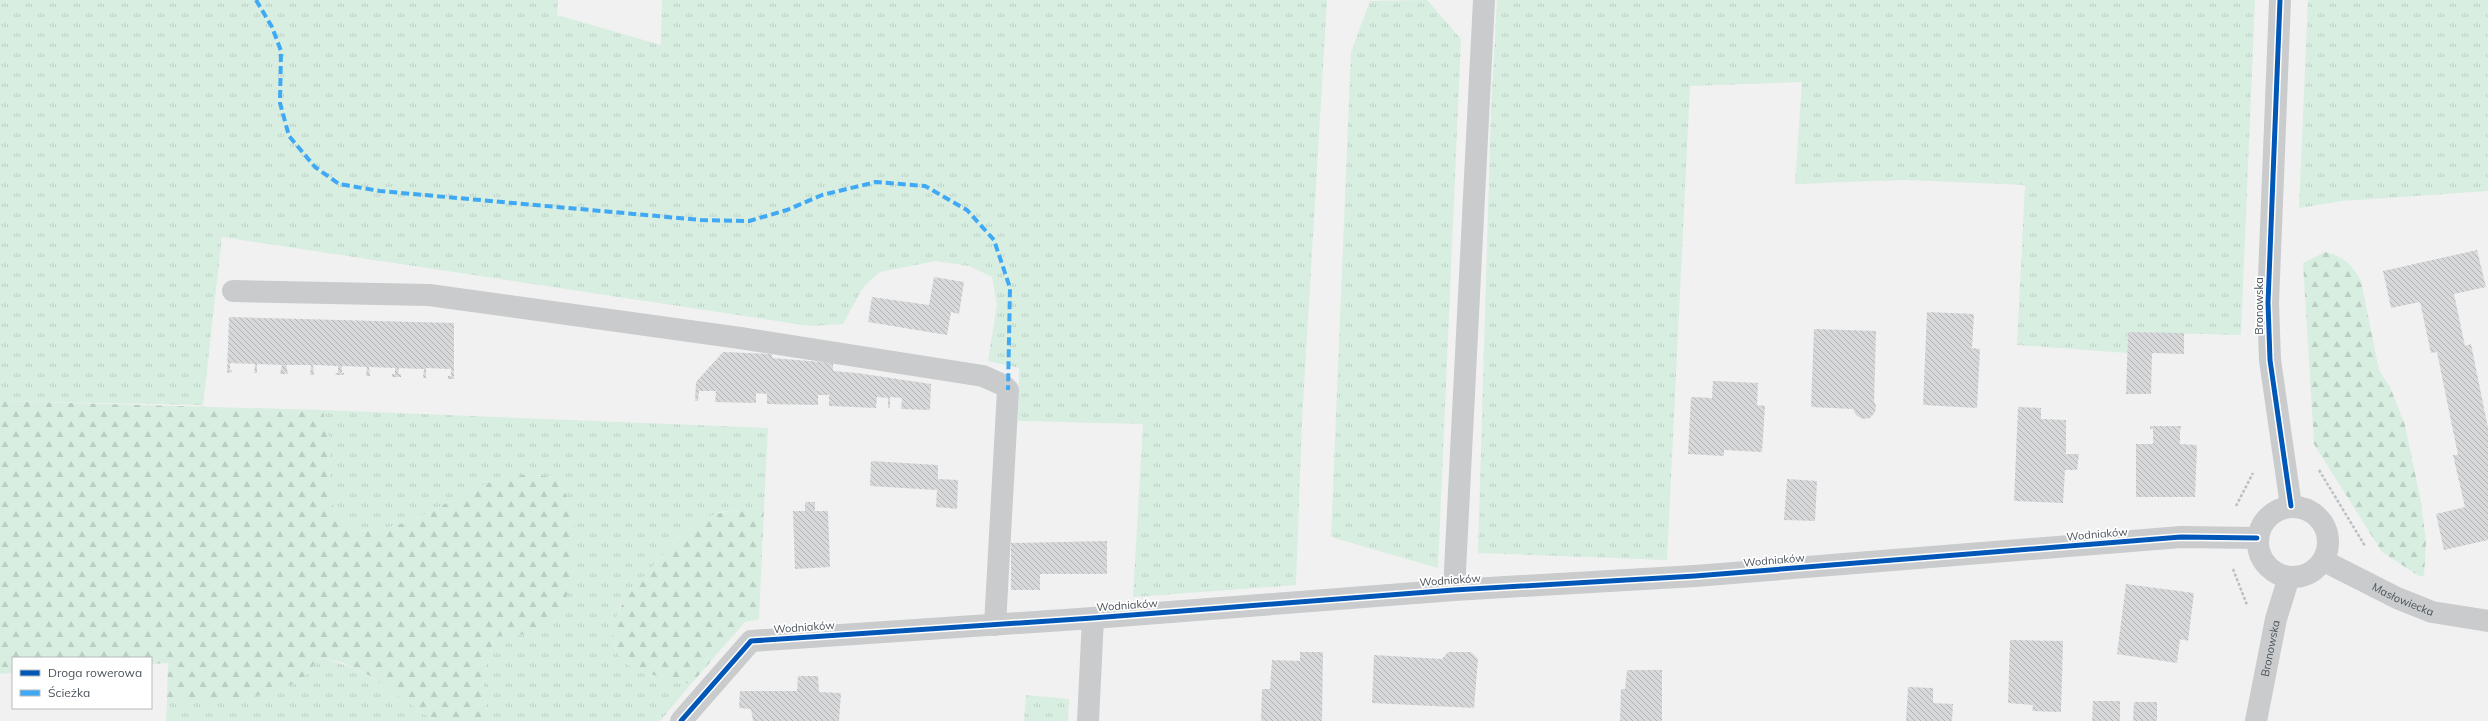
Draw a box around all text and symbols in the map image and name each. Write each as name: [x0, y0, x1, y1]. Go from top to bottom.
street label: Bronowska: [2252, 277, 2266, 335]
street label: Wodniaków: [2066, 524, 2129, 544]
street label: Wodniaków: [1743, 550, 1806, 570]
street label: Wodniaków: [1419, 571, 1482, 589]
street label: Masłowiecka: [2370, 580, 2436, 619]
street label: Wodniaków: [1096, 596, 1159, 614]
street label: Wodniaków: [773, 618, 836, 636]
street label: Bronowska: [2258, 619, 2283, 678]
legend: [12, 657, 152, 709]
text: Droga rowerowa: [48, 665, 142, 680]
text: Ścieżka: [48, 685, 90, 700]

